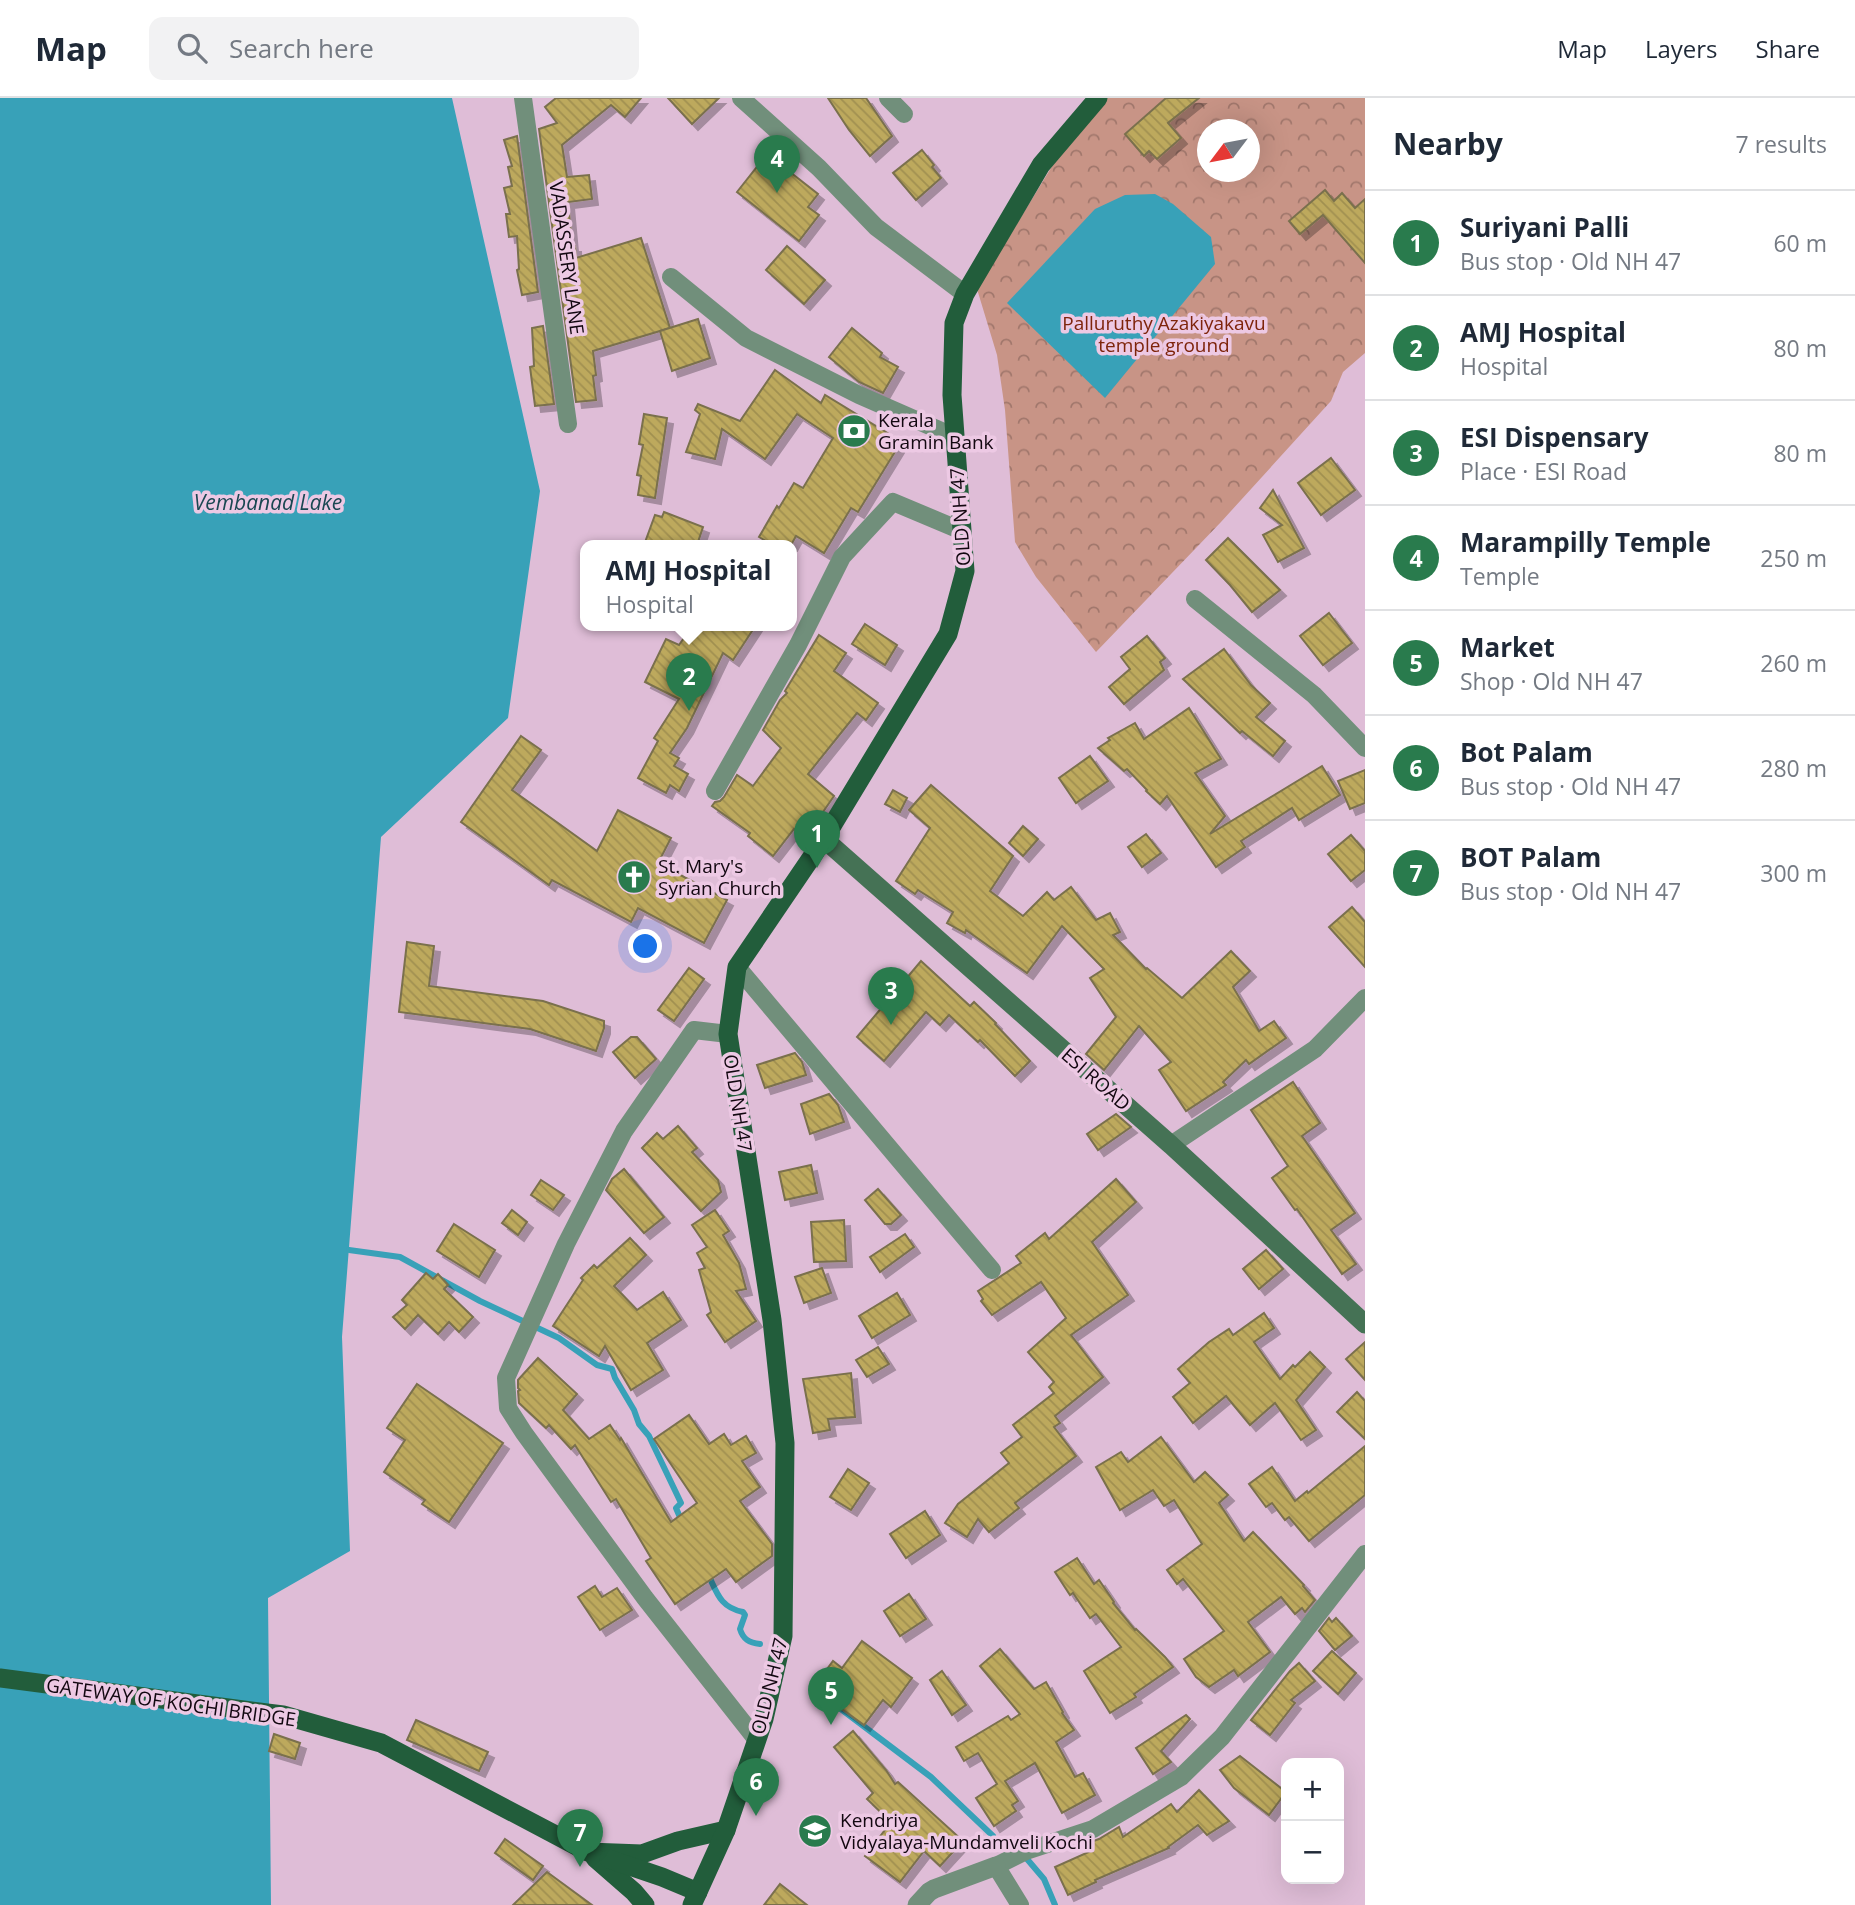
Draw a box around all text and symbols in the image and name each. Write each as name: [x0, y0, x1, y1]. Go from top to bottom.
search box: [149, 17, 639, 80]
text: Map: [35, 26, 107, 71]
icon: search: [173, 29, 211, 67]
text: Search here: [229, 30, 374, 66]
text: Map: [1557, 32, 1607, 65]
text: Layers: [1645, 32, 1718, 65]
text: Share: [1756, 32, 1820, 65]
north arrow: [1197, 119, 1260, 182]
text: Nearby: [1393, 123, 1503, 164]
text: 7 results: [1736, 128, 1827, 160]
pin: 4: [754, 135, 800, 193]
street label: VADASSERY LANE: [543, 180, 591, 336]
text: Suriyani Palli: [1460, 209, 1629, 245]
text: 1: [1409, 227, 1423, 259]
text: 60 m: [1773, 227, 1827, 259]
text: Bus stop · Old NH 47: [1460, 245, 1681, 277]
park label: Palluruthy Azakiyakavu temple ground: [1062, 310, 1266, 358]
text: AMJ Hospital: [1460, 314, 1626, 350]
text: 2: [1409, 332, 1423, 364]
text: 80 m: [1773, 332, 1827, 364]
text: Hospital: [1460, 350, 1548, 382]
place label: Kerala Gramin Bank: [878, 407, 994, 455]
bank icon: Kerala Gramin Bank: [835, 412, 873, 450]
text: ESI Dispensary: [1460, 419, 1648, 455]
text: 3: [1409, 437, 1423, 469]
text: 80 m: [1773, 437, 1827, 469]
text: Place · ESI Road: [1460, 455, 1627, 487]
street label: OLD NH 47: [944, 467, 976, 567]
water label: Vembanad Lake: [194, 488, 342, 516]
text: Marampilly Temple: [1460, 524, 1711, 560]
popup: [580, 540, 797, 631]
text: 4: [1409, 542, 1423, 574]
text: 250 m: [1760, 542, 1827, 574]
text: AMJ Hospital: [605, 552, 772, 588]
text: Temple: [1460, 560, 1540, 592]
text: Hospital: [605, 588, 694, 620]
text: Market: [1460, 629, 1555, 665]
text: 5: [1409, 647, 1423, 679]
text: 260 m: [1760, 647, 1827, 679]
pin: 2: [666, 653, 712, 711]
text: Shop · Old NH 47: [1460, 665, 1643, 697]
text: Bot Palam: [1460, 734, 1593, 770]
text: 6: [1409, 752, 1423, 784]
text: 280 m: [1760, 752, 1827, 784]
text: Bus stop · Old NH 47: [1460, 770, 1681, 802]
pin: 1: [794, 810, 840, 868]
text: BOT Palam: [1460, 839, 1601, 875]
place label: St. Mary's Syrian Church: [658, 853, 781, 901]
text: 7: [1409, 857, 1423, 889]
text: 300 m: [1760, 857, 1827, 889]
church icon: St. Mary's Syrian Church: [615, 858, 653, 896]
text: Bus stop · Old NH 47: [1460, 875, 1681, 907]
your location: [628, 929, 662, 963]
pin: 3: [868, 967, 914, 1025]
street label: ESI ROAD: [1056, 1042, 1136, 1116]
street label: OLD NH 47: [717, 1052, 759, 1154]
street label: OLD NH 47: [744, 1635, 794, 1737]
pin: 5: [808, 1667, 854, 1725]
street label: GATEWAY OF KOCHI BRIDGE: [45, 1672, 297, 1732]
pin: 6: [733, 1758, 779, 1816]
map controls: [1281, 1758, 1344, 1884]
button: +: [1281, 1758, 1344, 1821]
place label: Kendriya Vidyalaya-Mundamveli Kochi: [840, 1807, 1093, 1855]
pin: 7: [557, 1809, 603, 1867]
school or university icon: Kendriya Vidyalaya-Mundamveli Kochi: [796, 1812, 834, 1850]
button: −: [1281, 1821, 1344, 1884]

